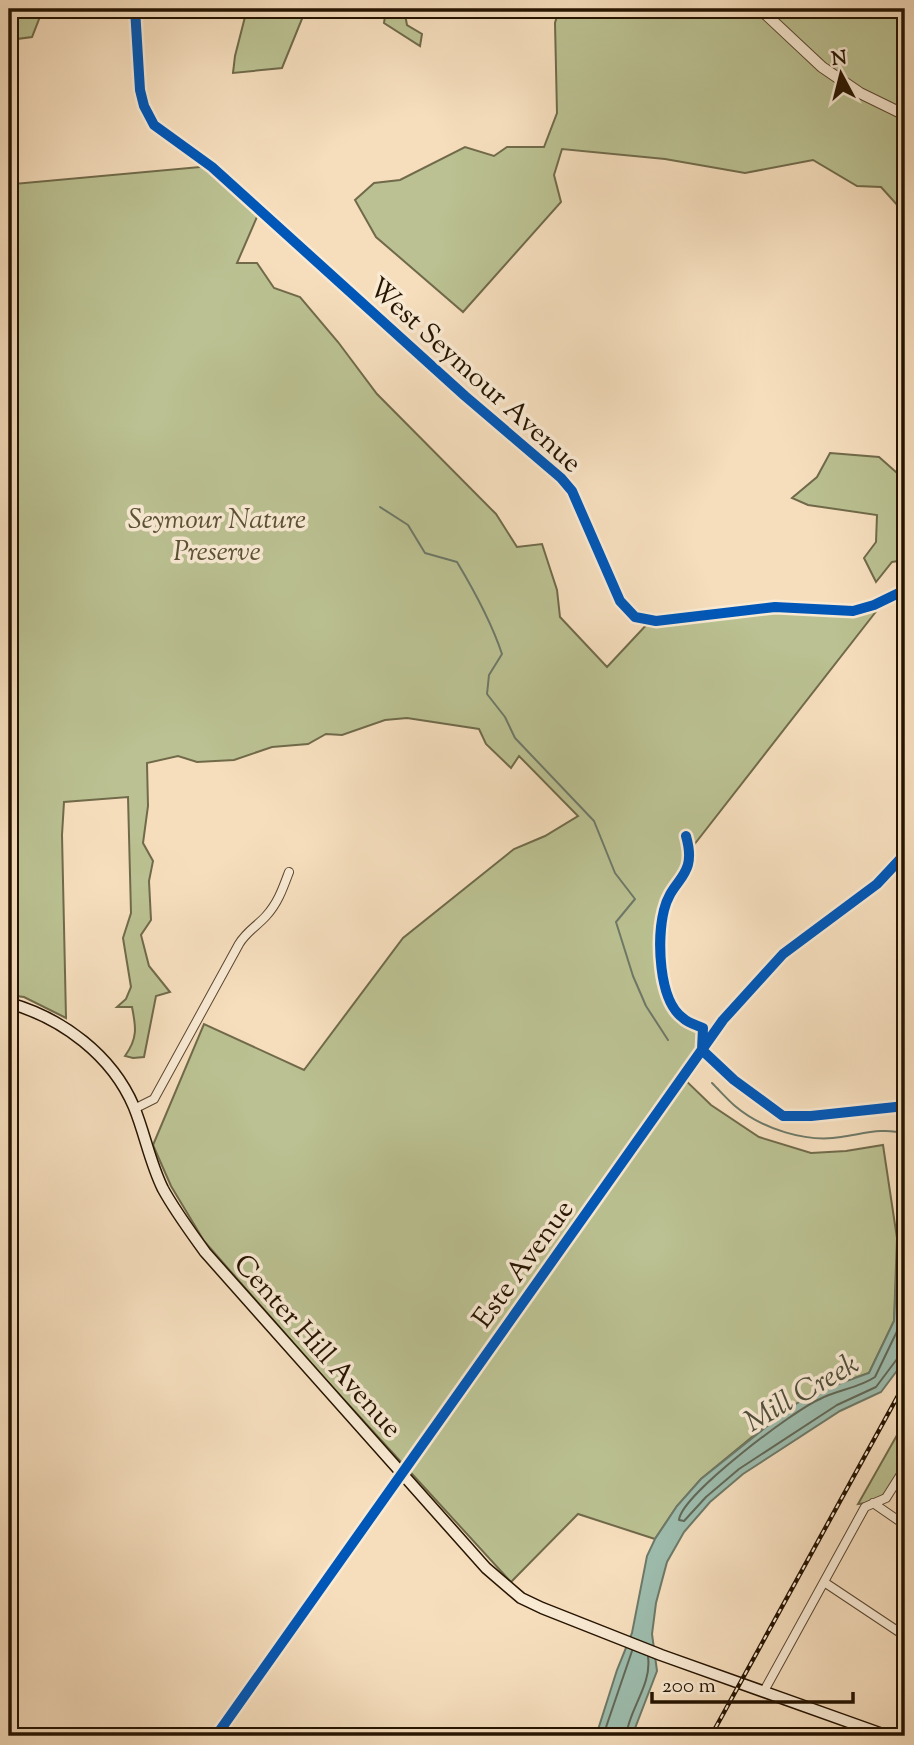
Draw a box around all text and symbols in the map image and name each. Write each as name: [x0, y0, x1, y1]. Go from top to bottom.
north arrow: [806, 38, 876, 108]
text: N: [830, 45, 848, 74]
street label: West Seymour Avenue: [358, 269, 590, 483]
park label: Seymour Nature Preserve: [128, 501, 306, 573]
street label: Este Avenue: [464, 1192, 585, 1337]
street label: Center Hill Avenue: [223, 1246, 410, 1448]
water label: Mill Creek: [737, 1344, 868, 1444]
scale bar: [652, 1661, 853, 1705]
text: 200 m: [662, 1672, 716, 1702]

